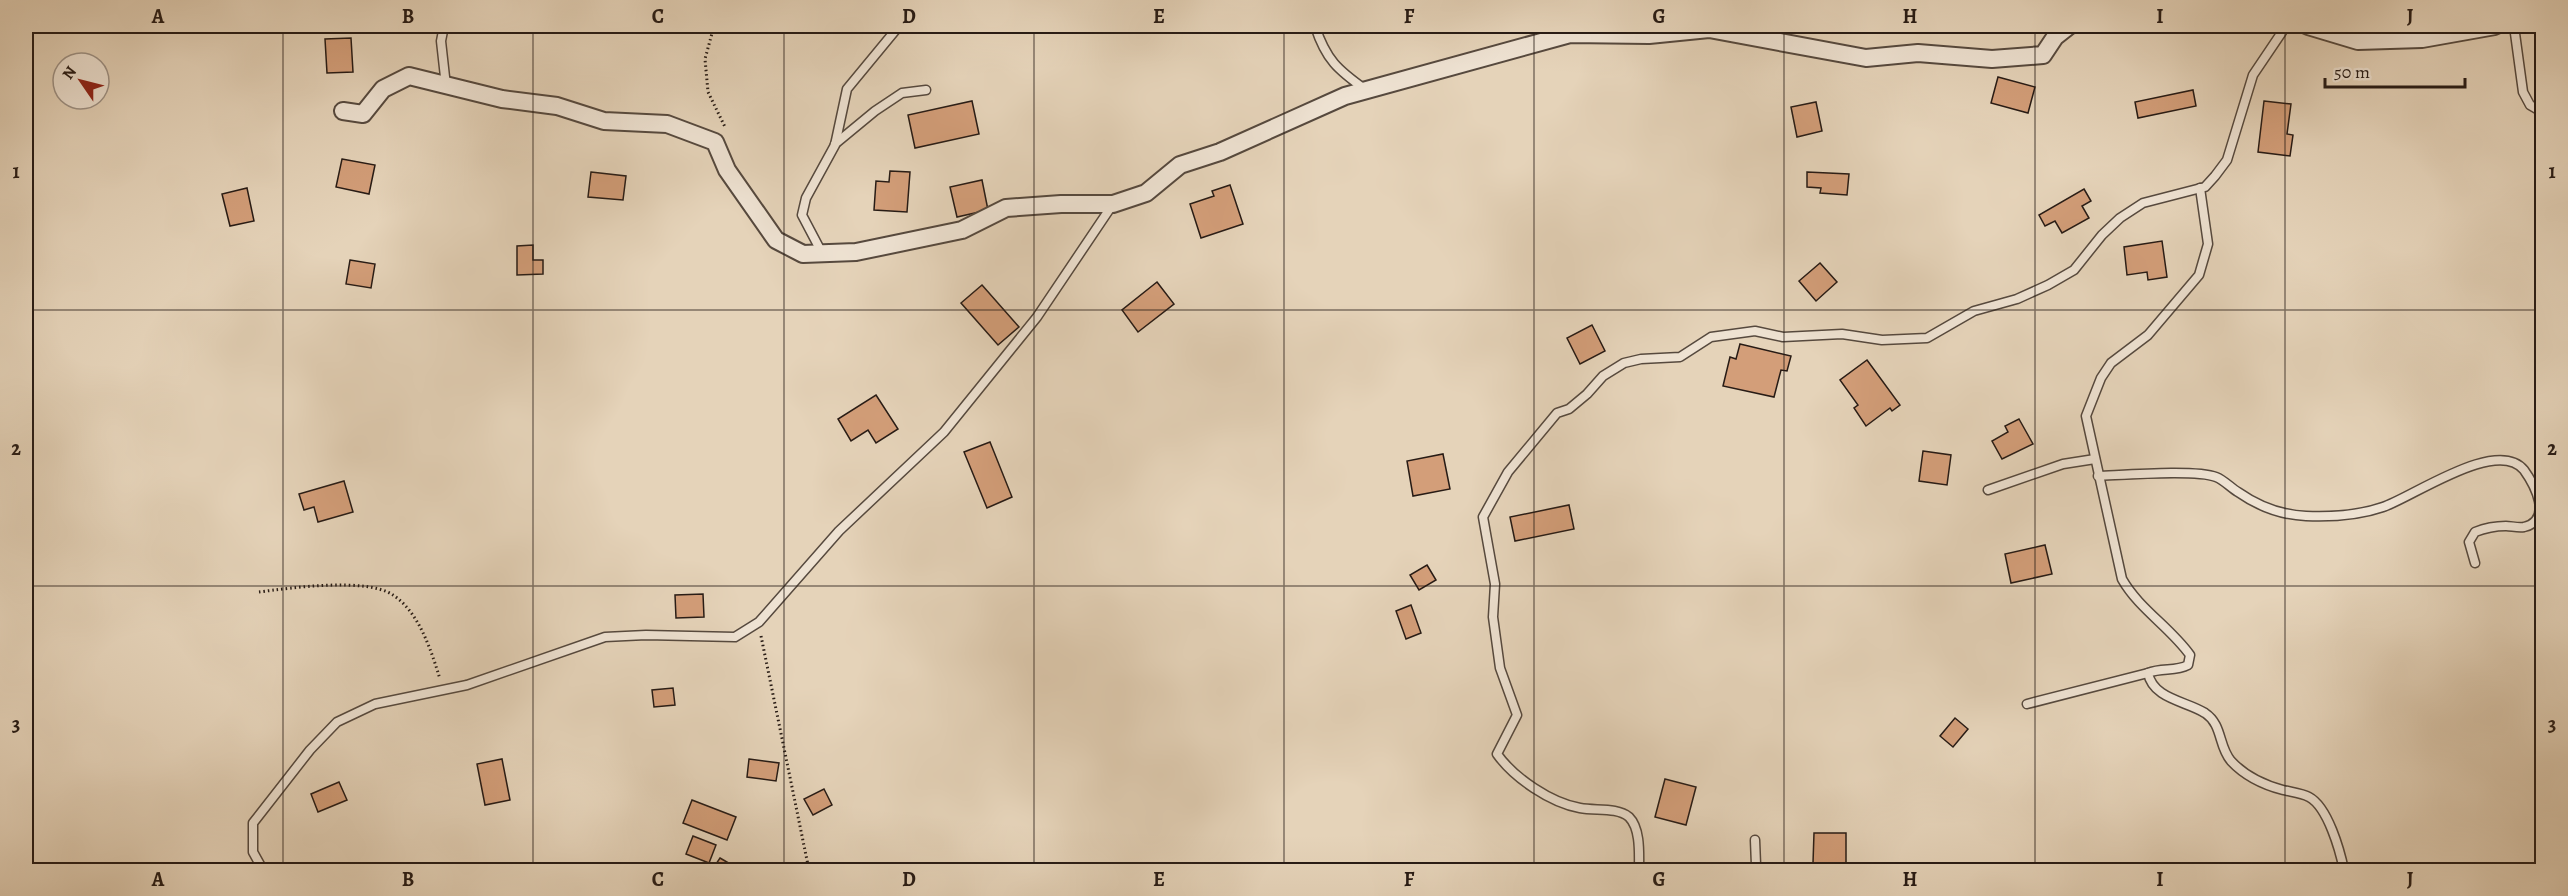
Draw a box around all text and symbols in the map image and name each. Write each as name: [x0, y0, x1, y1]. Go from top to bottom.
text: A: [151, 3, 165, 30]
text: B: [402, 3, 414, 30]
text: C: [652, 3, 664, 30]
text: D: [902, 3, 916, 30]
text: E: [1153, 3, 1165, 30]
text: F: [1404, 3, 1415, 30]
text: G: [1652, 3, 1666, 30]
text: H: [1903, 3, 1918, 30]
text: I: [2156, 3, 2164, 30]
text: J: [2407, 3, 2414, 30]
north arrow: [51, 51, 111, 111]
scale bar: [2325, 51, 2464, 89]
text: 50 m: [2334, 60, 2370, 84]
text: N: [57, 62, 82, 84]
text: 1: [12, 158, 20, 185]
text: 1: [2548, 158, 2556, 185]
text: 2: [11, 435, 21, 462]
text: 2: [2547, 435, 2557, 462]
text: 3: [12, 711, 20, 738]
text: 3: [2548, 711, 2556, 738]
text: A: [151, 866, 165, 893]
text: B: [402, 866, 414, 893]
text: C: [652, 866, 664, 893]
text: D: [902, 866, 916, 893]
text: E: [1153, 866, 1165, 893]
text: F: [1404, 866, 1415, 893]
text: G: [1652, 866, 1666, 893]
text: H: [1903, 866, 1918, 893]
text: I: [2156, 866, 2164, 893]
text: J: [2407, 866, 2414, 893]

